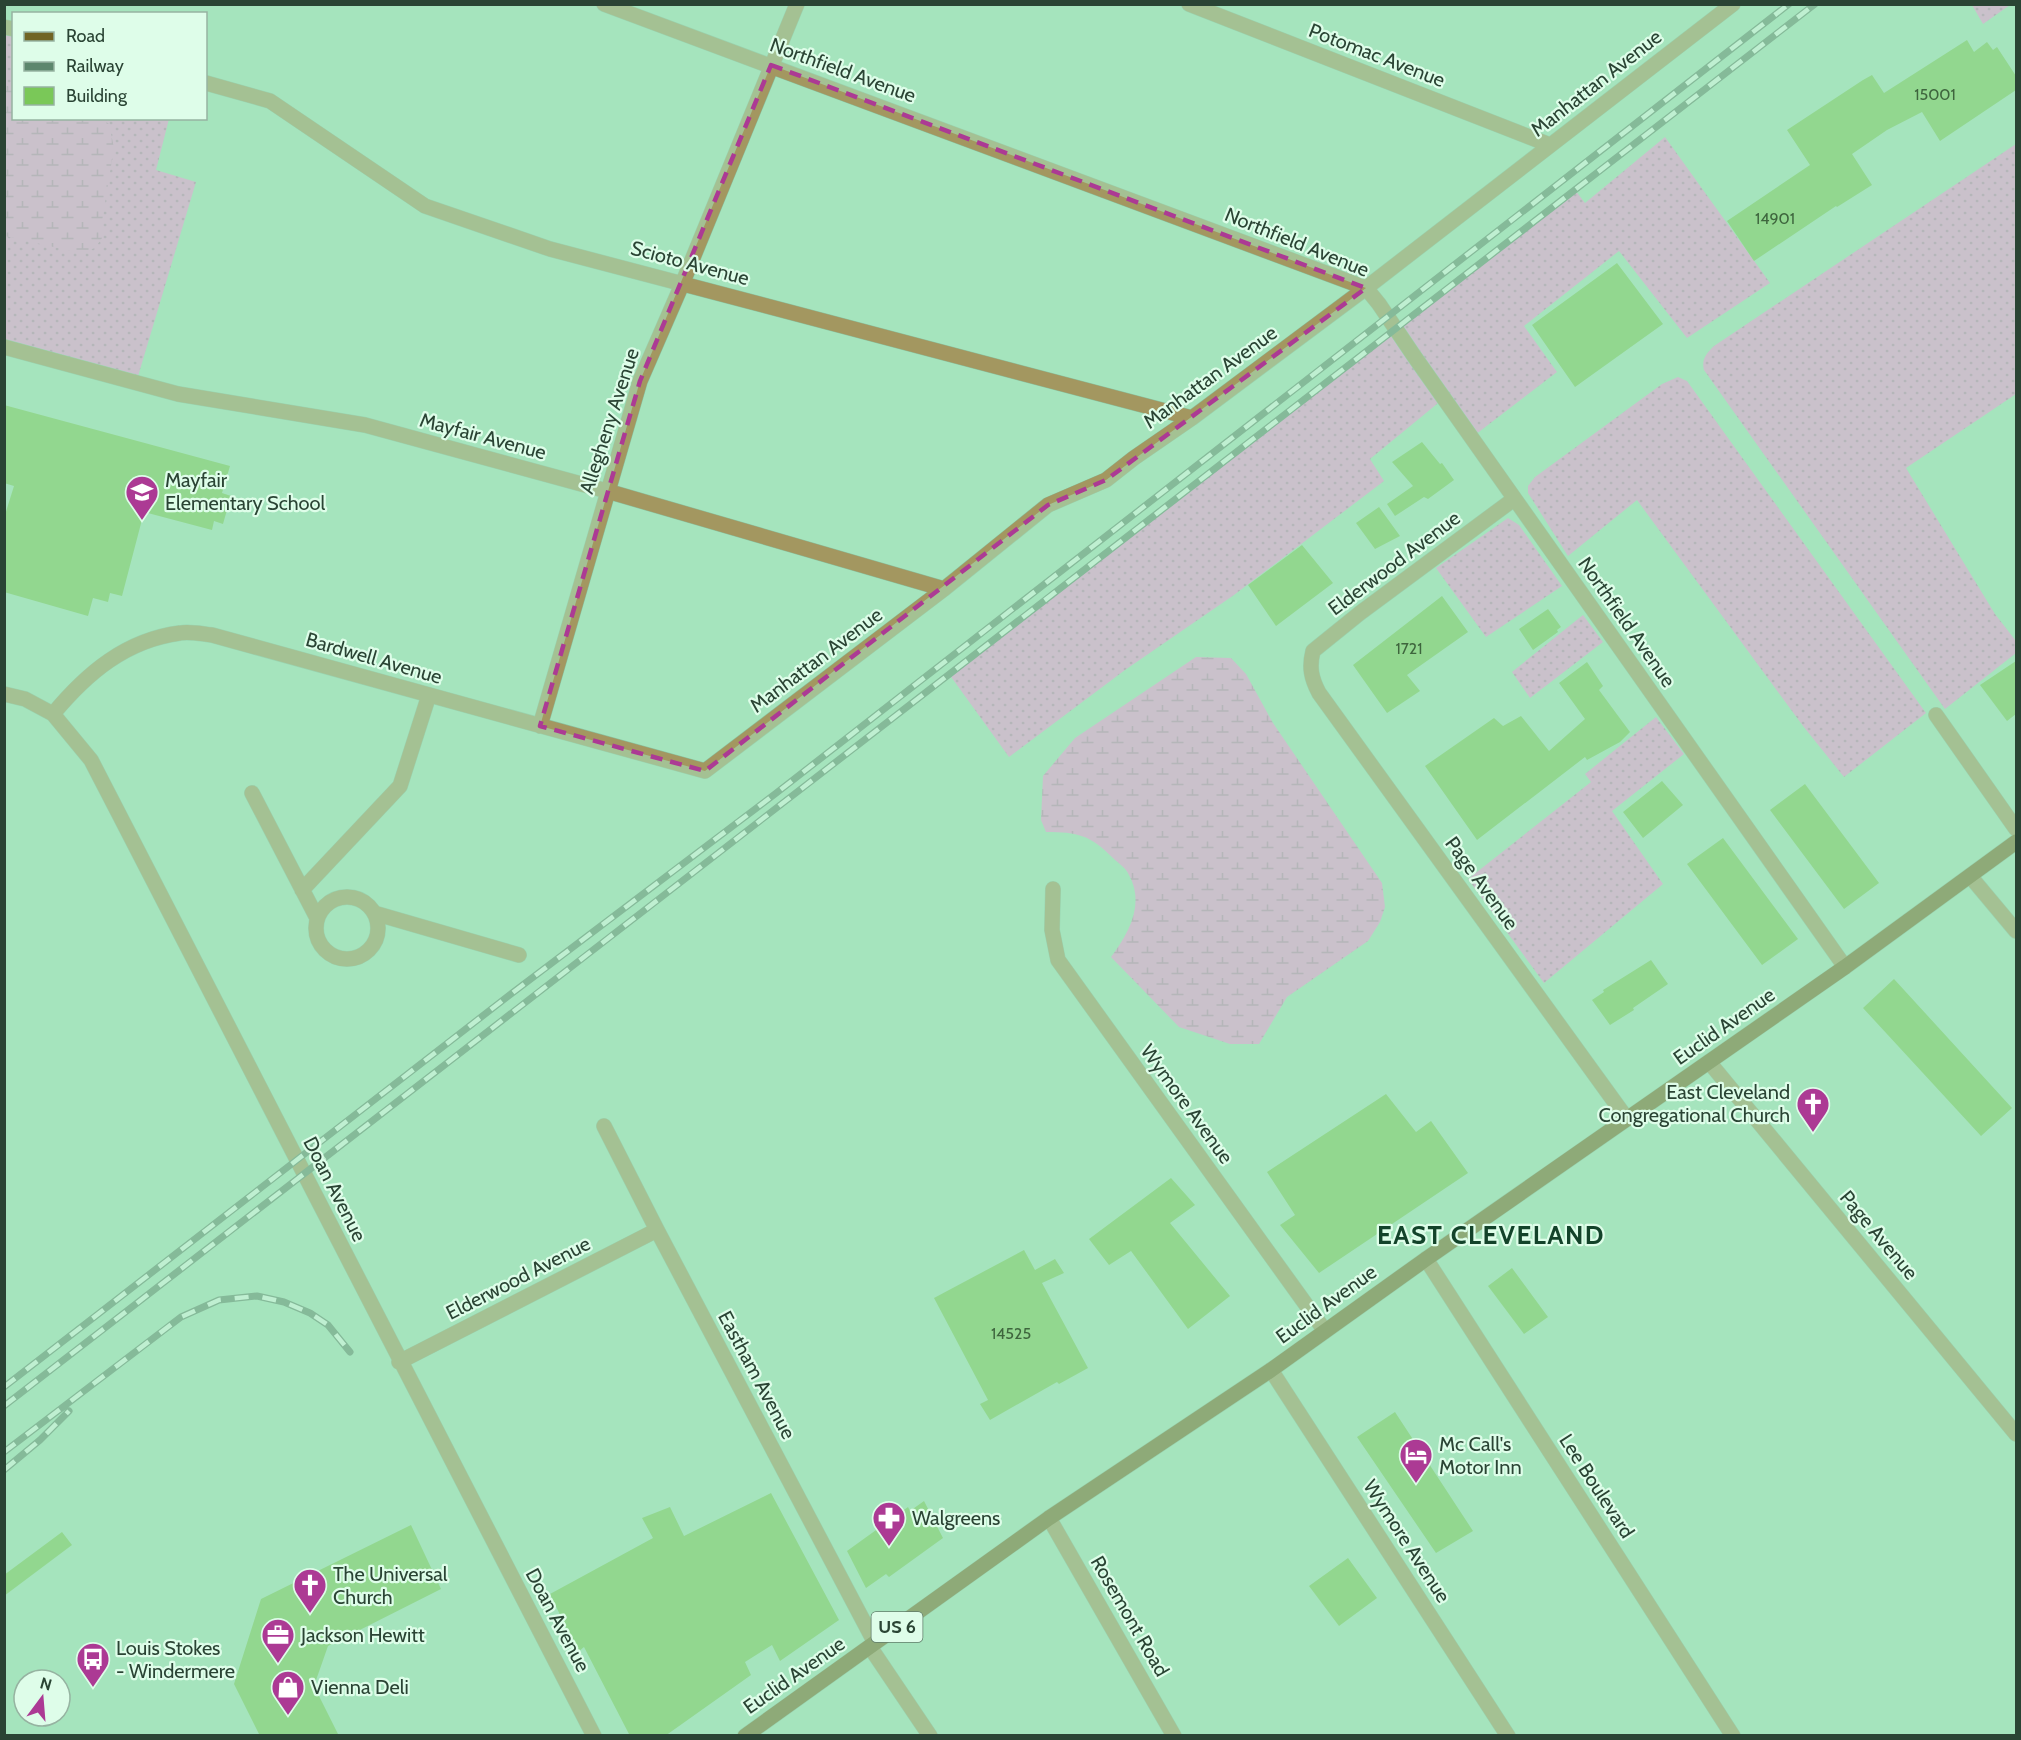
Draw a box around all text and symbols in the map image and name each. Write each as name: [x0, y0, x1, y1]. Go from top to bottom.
legend: [12, 12, 207, 120]
street label: Potomac Avenue: [1306, 18, 1448, 92]
street label: Manhattan Avenue: [1526, 24, 1666, 142]
text: Road: [66, 25, 105, 47]
street label: Northfield Avenue: [767, 33, 919, 107]
text: Railway: [66, 55, 124, 77]
text: Building: [66, 85, 128, 107]
house number: 15001: [1914, 85, 1956, 104]
street label: Northfield Avenue: [1221, 202, 1373, 282]
house number: 14901: [1755, 209, 1795, 228]
street label: Scioto Avenue: [628, 236, 752, 290]
street label: Manhattan Avenue: [1138, 320, 1282, 434]
street label: Allegheny Avenue: [574, 345, 644, 497]
street label: Mayfair Avenue: [417, 408, 549, 464]
place label: Mayfair Elementary School: [165, 468, 326, 515]
school or university icon: Mayfair Elementary School: [124, 474, 160, 521]
street label: Elderwood Avenue: [1323, 506, 1465, 620]
street label: Northfield Avenue: [1573, 552, 1681, 692]
street label: Manhattan Avenue: [745, 602, 887, 718]
street label: Bardwell Avenue: [303, 627, 445, 689]
house number: 1721: [1396, 639, 1422, 658]
street label: Page Avenue: [1440, 832, 1524, 934]
street label: Euclid Avenue: [1669, 982, 1779, 1070]
street label: Wymore Avenue: [1136, 1040, 1238, 1168]
place label: East Cleveland Congregational Church: [1599, 1080, 1790, 1127]
church icon: East Cleveland Congregational Church: [1795, 1086, 1831, 1133]
street label: Doan Avenue: [298, 1133, 372, 1245]
street label: Page Avenue: [1835, 1186, 1923, 1284]
district label: EAST CLEVELAND: [1377, 1219, 1605, 1251]
street label: Elderwood Avenue: [442, 1231, 594, 1325]
street label: Euclid Avenue: [1271, 1260, 1381, 1348]
street label: Eastham Avenue: [713, 1307, 801, 1443]
house number: 14525: [991, 1324, 1031, 1343]
street label: Lee Boulevard: [1554, 1429, 1640, 1543]
place label: Mc Call's Motor Inn: [1439, 1432, 1522, 1479]
hotel icon: Mc Call's Motor Inn: [1398, 1437, 1434, 1484]
street label: Wymore Avenue: [1358, 1475, 1456, 1607]
pharmacy icon: Walgreens: [871, 1500, 907, 1547]
place label: Walgreens: [912, 1506, 1000, 1530]
street label: Rosemont Road: [1086, 1551, 1174, 1681]
place label: The Universal Church: [333, 1562, 448, 1609]
street label: Doan Avenue: [521, 1564, 595, 1676]
church icon: The Universal Church: [292, 1567, 328, 1614]
road number: US 6: [872, 1612, 922, 1642]
office icon: Jackson Hewitt: [260, 1617, 296, 1664]
place label: Jackson Hewitt: [300, 1623, 425, 1647]
street label: Euclid Avenue: [739, 1631, 849, 1719]
place label: Louis Stokes - Windermere: [116, 1636, 235, 1683]
bus stop icon: Louis Stokes - Windermere: [75, 1641, 111, 1688]
north arrow: [12, 1668, 72, 1728]
shop icon: Vienna Deli: [270, 1669, 306, 1716]
text: N: [38, 1673, 54, 1695]
place label: Vienna Deli: [311, 1675, 409, 1699]

